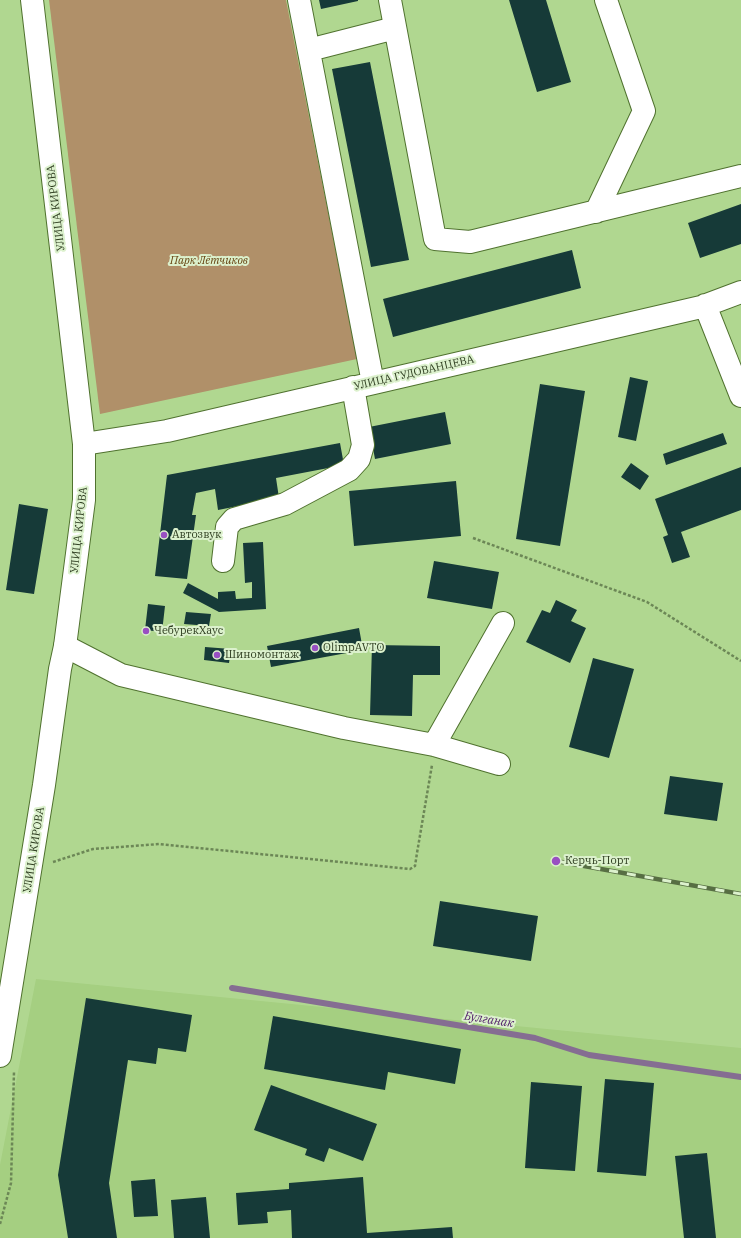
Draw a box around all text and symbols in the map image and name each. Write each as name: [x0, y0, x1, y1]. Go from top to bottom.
street label: УЛИЦА КИРОВА: [44, 164, 68, 252]
park label: Парк Лётчиков: [170, 254, 248, 268]
street label: УЛИЦА ГУДОВАНЦЕВА: [353, 353, 475, 393]
street label: УЛИЦА КИРОВА: [68, 486, 90, 574]
place label: Автозвук: [172, 528, 221, 542]
marker: Автозвук: [159, 530, 169, 540]
place label: ЧебурекХаус: [154, 624, 223, 638]
marker: ЧебурекХаус: [141, 626, 151, 636]
place label: OlimpAVTO: [323, 641, 384, 655]
marker: OlimpAVTO: [310, 643, 320, 653]
place label: Шиномонтаж: [225, 648, 299, 662]
marker: Шиномонтаж: [212, 650, 222, 660]
street label: УЛИЦА КИРОВА: [21, 806, 47, 894]
place label: Керчь-Порт: [565, 854, 629, 868]
marker: Керчь-Порт: [550, 855, 562, 867]
water label: Булганак: [463, 1009, 515, 1031]

